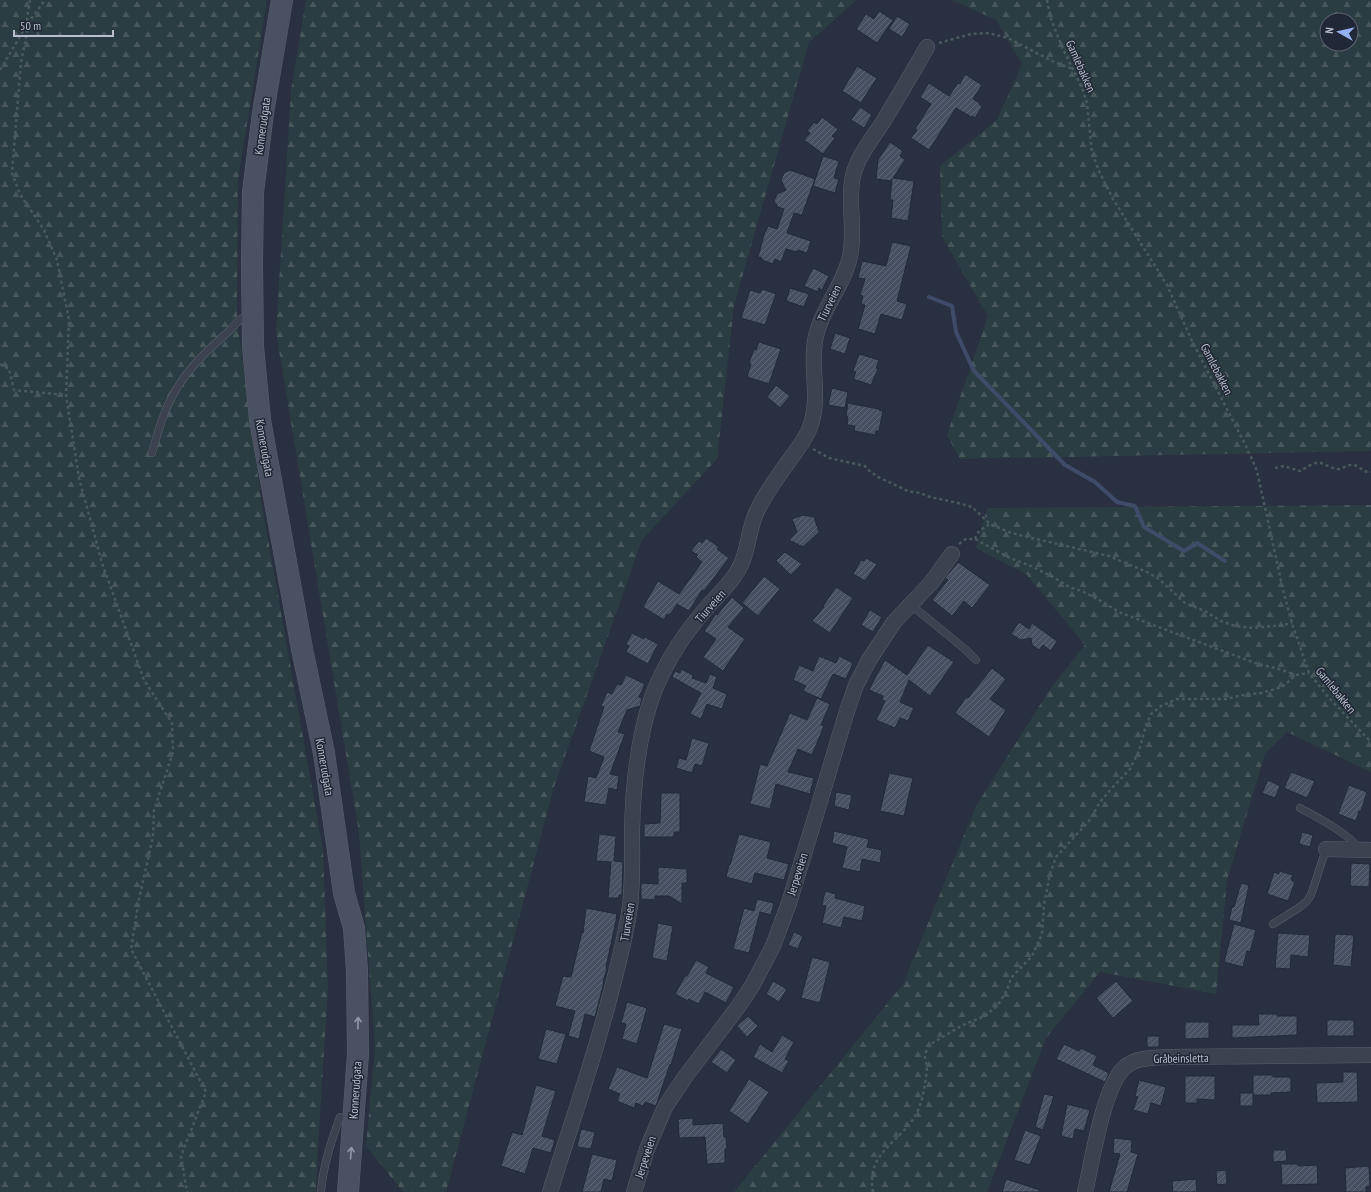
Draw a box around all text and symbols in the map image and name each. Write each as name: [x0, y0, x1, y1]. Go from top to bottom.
scale bar: [14, 12, 113, 38]
north arrow: [1319, 12, 1359, 52]
text: 50 m: [20, 18, 41, 33]
text: N: [1322, 27, 1336, 35]
street label: Gamlebakken: [1063, 38, 1099, 94]
street label: Konnerudgata: [251, 96, 273, 156]
street label: Tiurveien: [814, 282, 844, 324]
street label: Gamlebakken: [1198, 341, 1236, 397]
street label: Konnerudgata: [253, 418, 277, 478]
street label: Tiurveien: [692, 586, 728, 626]
street label: Gamlebakken: [1313, 664, 1359, 716]
street label: Konnerudgata: [313, 737, 337, 797]
street label: Jerpeveien: [783, 851, 811, 898]
street label: Tiurveien: [617, 902, 637, 942]
one-way arrow: [354, 1017, 362, 1030]
street label: Gråbeinsletta: [1153, 1050, 1209, 1066]
street label: Konnerudgata: [345, 1060, 365, 1119]
street label: Jerpeveien: [631, 1134, 659, 1181]
one-way arrow: [347, 1147, 354, 1160]

